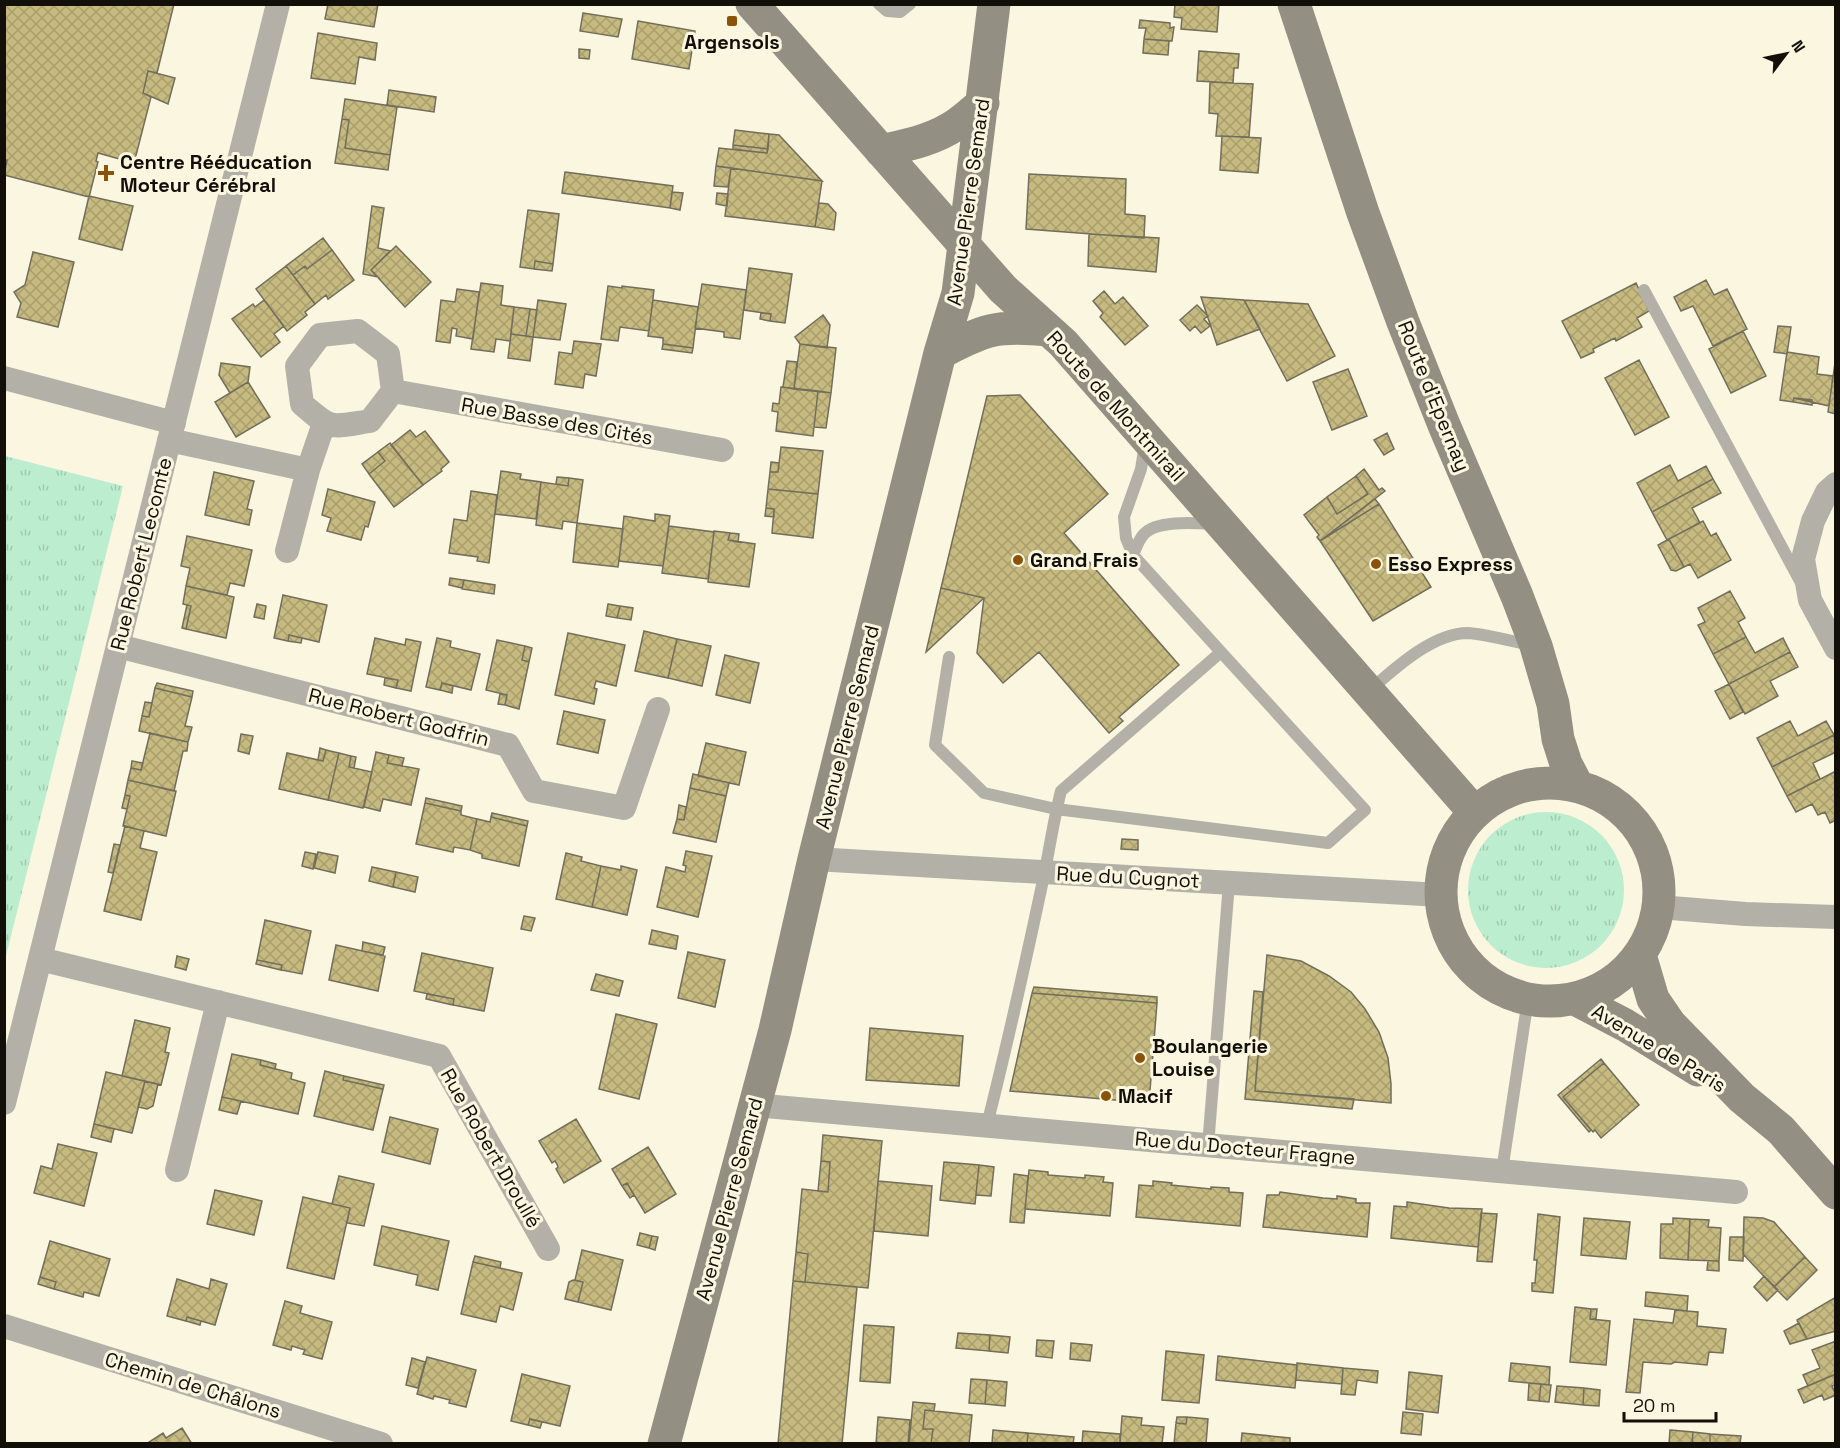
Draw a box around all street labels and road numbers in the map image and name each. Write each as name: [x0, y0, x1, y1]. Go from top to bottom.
street label: Avenue Pierre Semard: [941, 97, 995, 307]
street label: Route d'Epernay: [1392, 317, 1476, 475]
street label: Route de Montmirail: [1041, 325, 1191, 487]
street label: Rue Basse des Cités: [459, 391, 655, 451]
street label: Rue Robert Lecomte: [104, 455, 178, 653]
street label: Avenue Pierre Semard: [809, 622, 885, 832]
street label: Rue Robert Godfrin: [306, 682, 492, 752]
street label: Rue du Cugnot: [1056, 860, 1200, 894]
street label: Avenue de Paris: [1587, 998, 1731, 1098]
street label: Rue Robert Droullé: [435, 1064, 547, 1232]
street label: Avenue Pierre Semard: [689, 1095, 769, 1303]
street label: Rue du Docteur Fragne: [1134, 1125, 1356, 1171]
street label: Chemin de Châlons: [102, 1346, 284, 1424]

